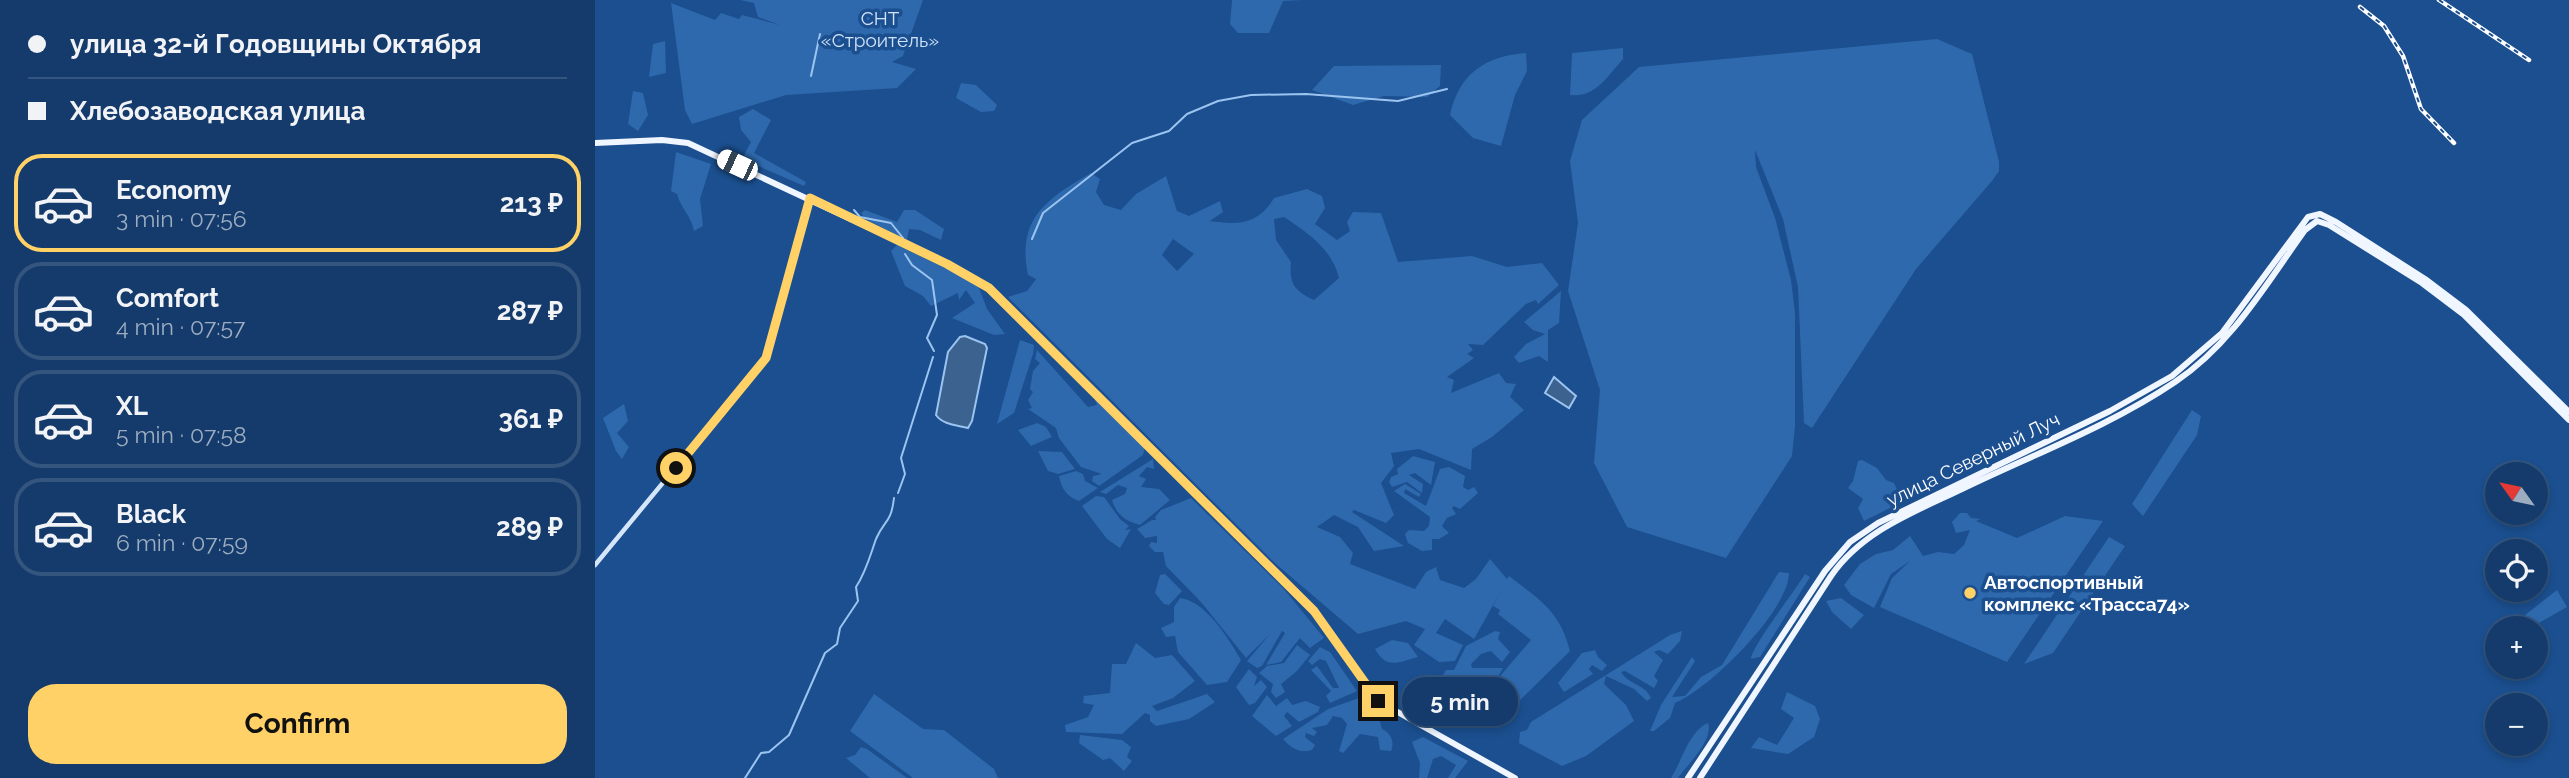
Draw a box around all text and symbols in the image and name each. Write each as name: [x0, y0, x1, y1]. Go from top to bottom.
park label: СНТ «Строитель»: [821, 7, 939, 51]
text: улица 32-й Годовщины Октября: [70, 29, 482, 59]
text: Хлебозаводская улица: [70, 96, 365, 126]
car: [714, 147, 761, 183]
icon: car: [32, 172, 95, 235]
text: Economy: [116, 175, 231, 205]
text: 213 ₽: [500, 188, 563, 218]
text: 3 min · 07:56: [116, 205, 247, 232]
icon: car: [32, 280, 95, 343]
text: Comfort: [116, 283, 219, 313]
text: 287 ₽: [497, 296, 563, 326]
text: 4 min · 07:57: [116, 313, 245, 340]
icon: car: [32, 388, 95, 451]
text: XL: [116, 391, 148, 421]
text: 361 ₽: [499, 404, 563, 434]
street label: улица Северный Луч: [1883, 408, 2063, 510]
text: 5 min · 07:58: [116, 421, 247, 448]
route start: [660, 452, 692, 484]
north arrow: [2485, 462, 2548, 525]
map controls: [2485, 462, 2548, 756]
icon: car: [32, 496, 95, 559]
text: Black: [116, 499, 186, 529]
text: 289 ₽: [496, 512, 563, 542]
text: 6 min · 07:59: [116, 529, 248, 556]
button: locate: [2485, 539, 2548, 602]
place label: Автоспортивный комплекс «Трасса74»: [1984, 571, 2190, 615]
marker: Автоспортивный комплекс «Трасса74»: [1962, 585, 1978, 601]
button: +: [2485, 616, 2548, 679]
callout: 5 min: [1403, 676, 1518, 726]
button: Confirm: [28, 684, 567, 764]
route end: [1362, 685, 1394, 717]
text: 5 min: [1430, 688, 1490, 715]
button: −: [2485, 693, 2548, 756]

